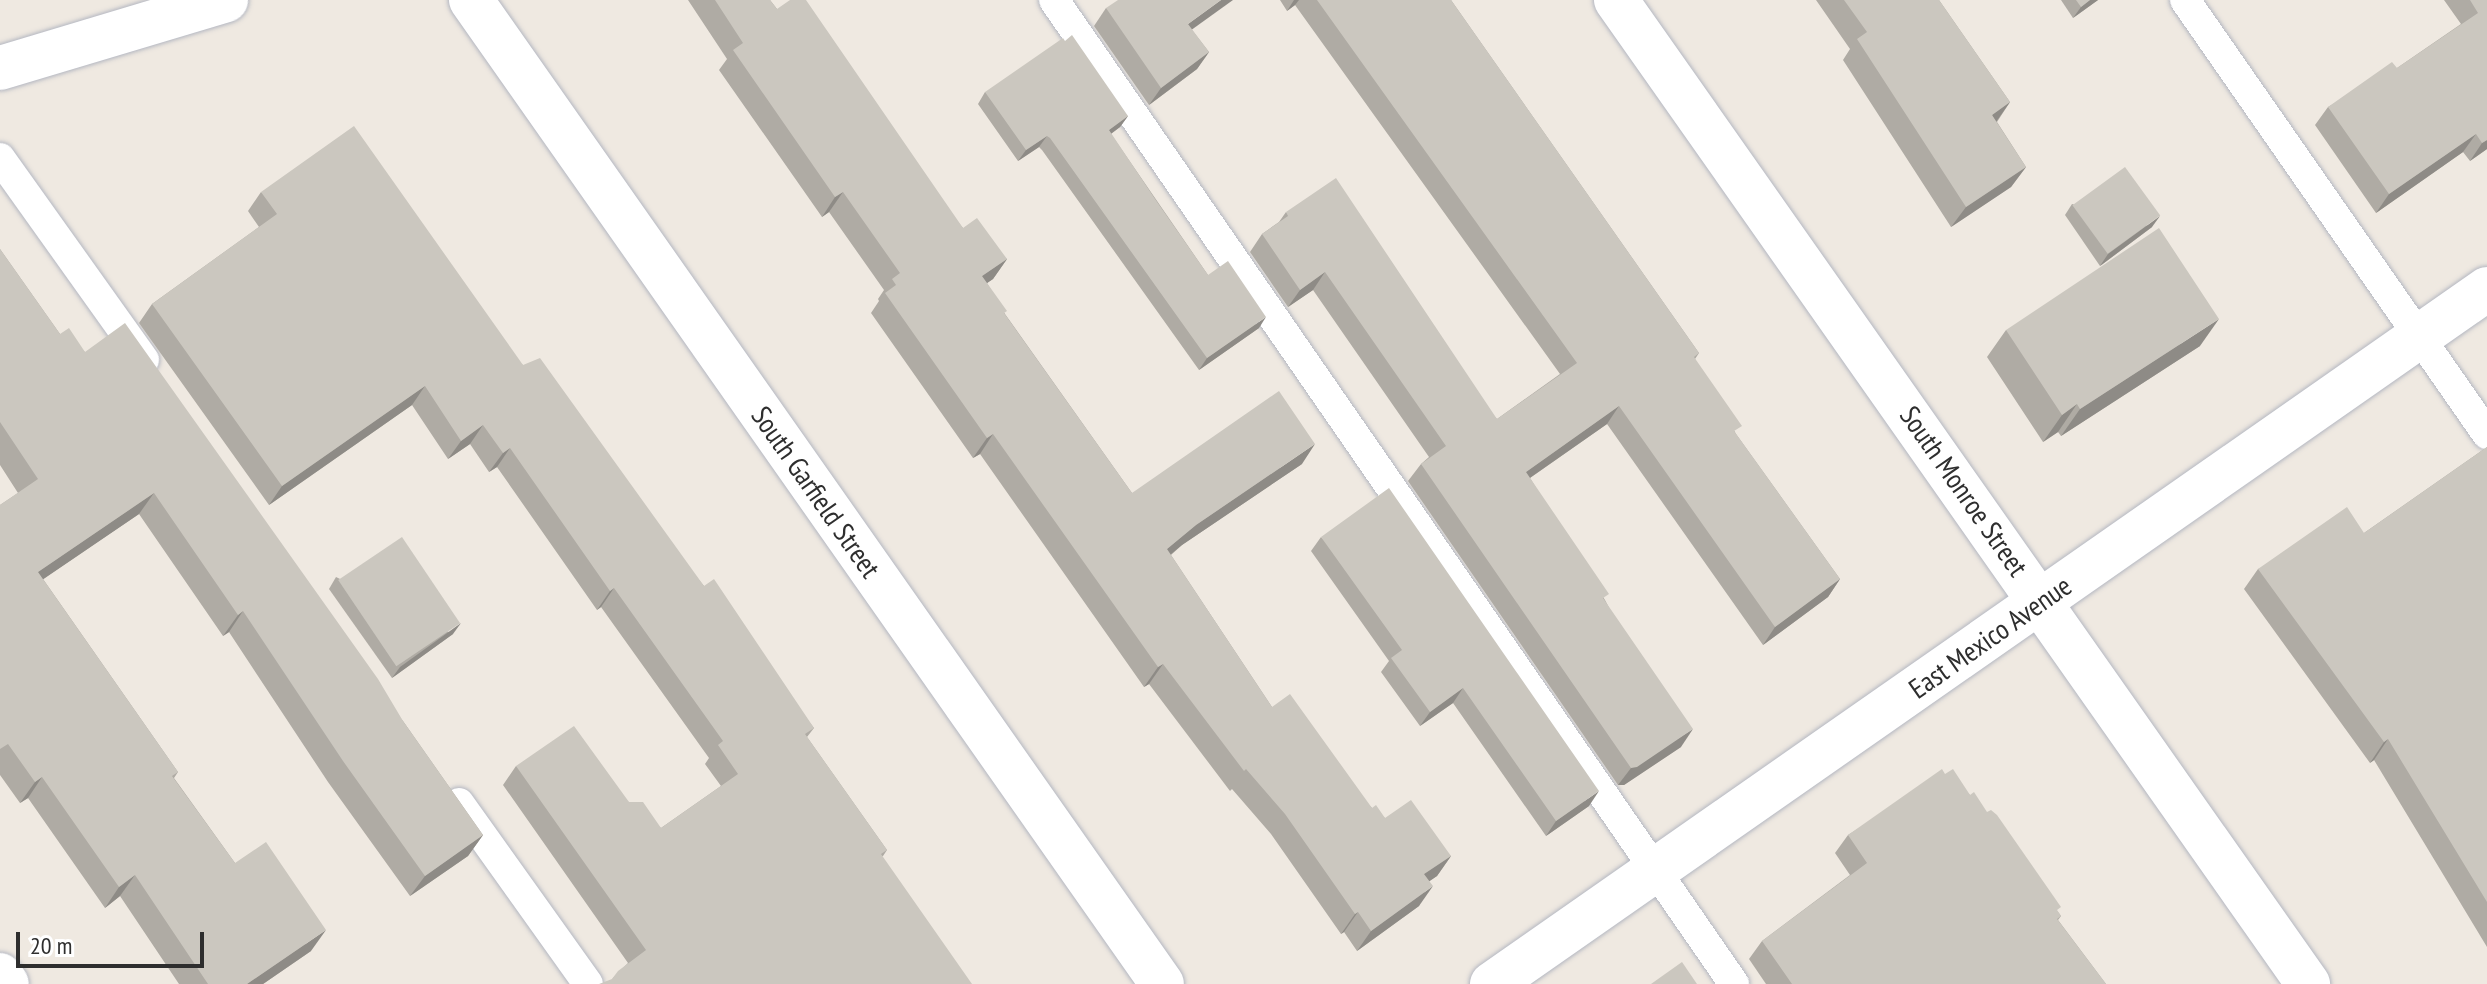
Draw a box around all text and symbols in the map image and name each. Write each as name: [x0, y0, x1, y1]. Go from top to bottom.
street label: South Garfield Street: [745, 400, 887, 584]
street label: South Monroe Street: [1893, 400, 2035, 582]
street label: East Mexico Avenue: [1902, 568, 2078, 706]
scale bar: [20, 916, 208, 966]
text: 20 m: [30, 930, 72, 961]

